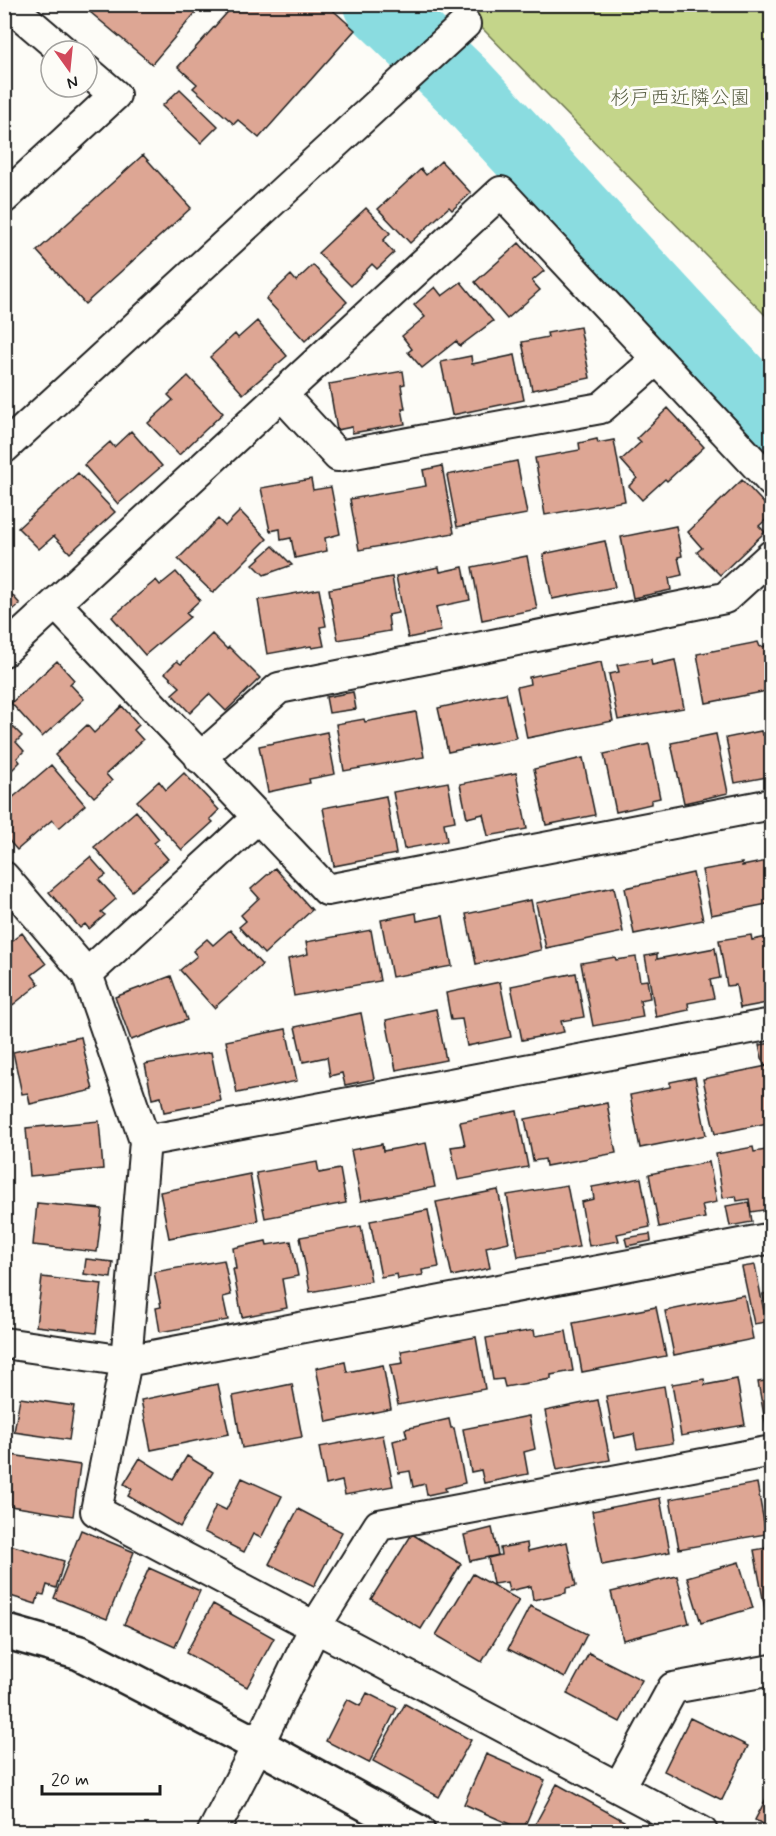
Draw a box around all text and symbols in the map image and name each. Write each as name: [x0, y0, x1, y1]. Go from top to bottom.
north arrow: [39, 39, 99, 99]
text: N: [65, 71, 80, 94]
park label: 杉戸西近隣公園: [610, 85, 750, 112]
scale bar: [42, 1758, 160, 1796]
text: 20 m: [51, 1768, 89, 1792]

